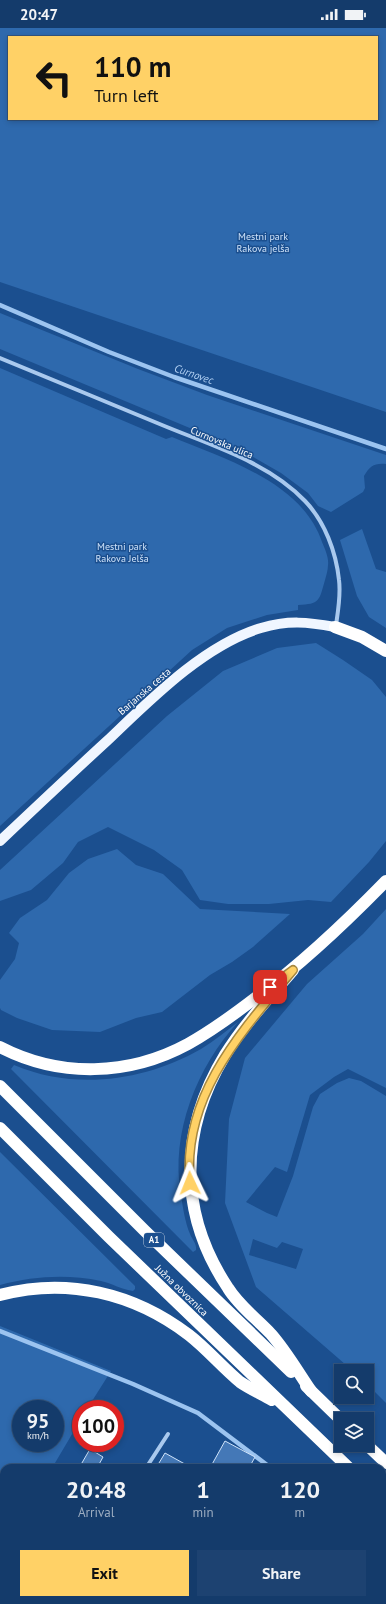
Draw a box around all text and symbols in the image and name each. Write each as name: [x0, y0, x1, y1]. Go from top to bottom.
text: 20:47: [20, 5, 58, 24]
text: 110 m: [94, 48, 171, 85]
icon: left: [28, 52, 80, 104]
text: Turn left: [94, 84, 159, 107]
park label: Mestni park Rakova jelša: [236, 230, 290, 255]
water label: Curnovec: [173, 361, 216, 387]
street label: Curnovska ulica: [188, 423, 255, 462]
park label: Mestni park Rakova Jelša: [95, 540, 149, 565]
street label: Barjanska cesta: [115, 665, 173, 718]
pin: [253, 970, 287, 1004]
icon: arrive: [259, 976, 281, 998]
position arrow: [169, 1162, 211, 1204]
road number: A1: [144, 1233, 164, 1247]
street label: Južna obvoznica: [152, 1261, 211, 1319]
map controls: [334, 1364, 374, 1452]
button: search: [334, 1364, 374, 1404]
speed limit sign: 100: [72, 1400, 124, 1452]
text: 95: [27, 1408, 49, 1434]
button: layers: [334, 1412, 374, 1452]
text: km/h: [27, 1429, 49, 1442]
text: 20:48: [66, 1474, 127, 1505]
text: 1: [196, 1474, 210, 1505]
text: 120: [279, 1474, 320, 1505]
text: Arrival: [78, 1504, 114, 1521]
text: min: [192, 1504, 214, 1521]
text: m: [295, 1504, 305, 1521]
button: Exit: [20, 1550, 189, 1596]
button: Share: [197, 1550, 366, 1596]

